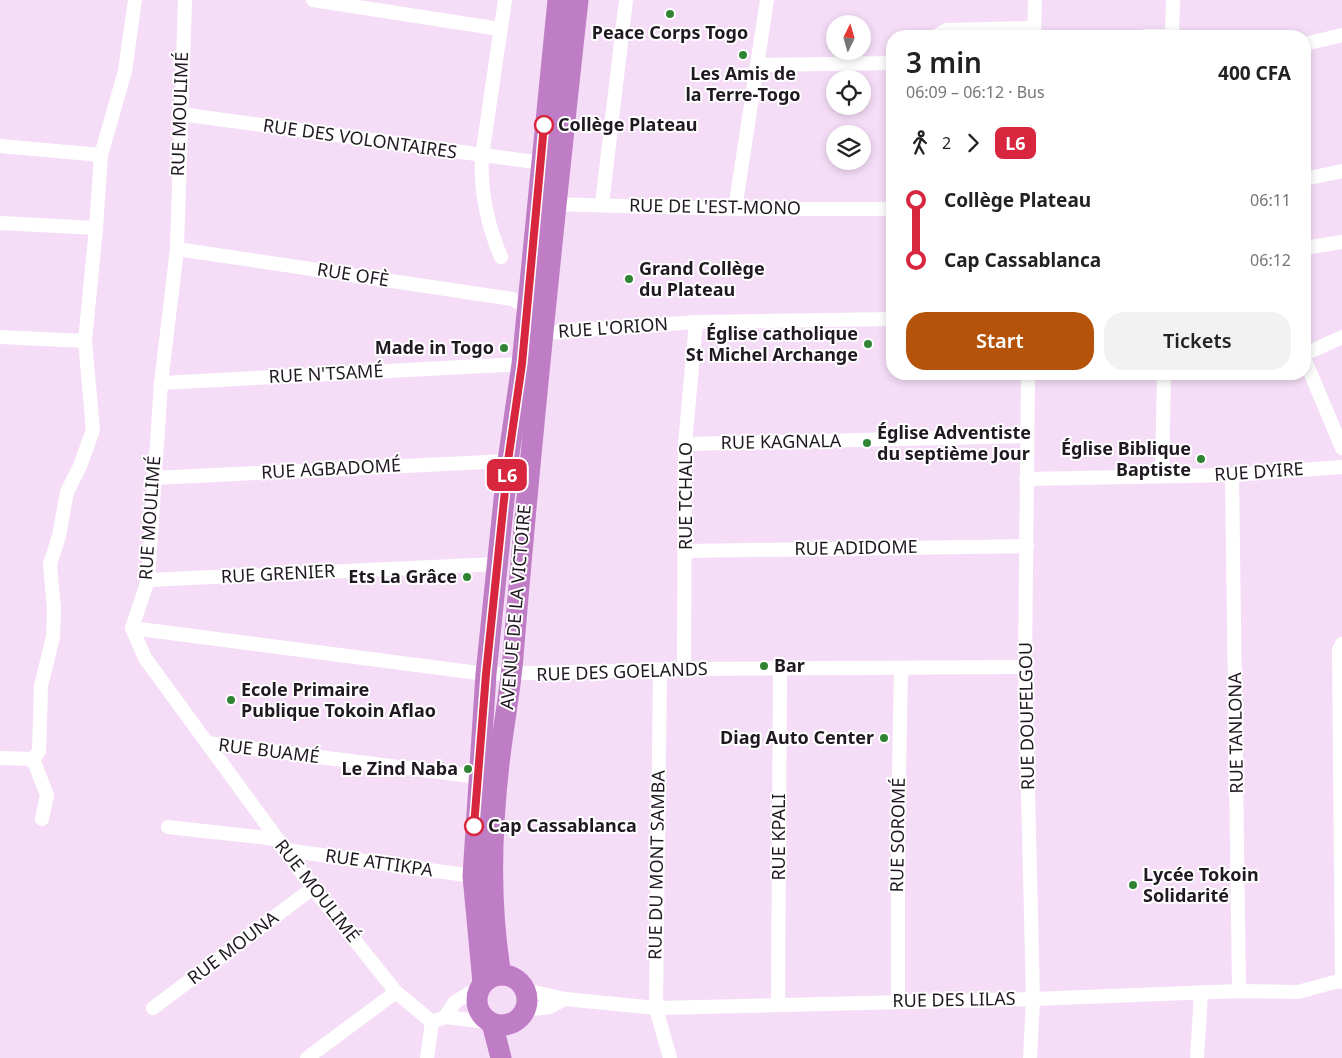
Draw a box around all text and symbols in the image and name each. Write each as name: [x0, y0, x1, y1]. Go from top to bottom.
marker: Peace Corps Togo: [664, 8, 676, 20]
north arrow: [826, 15, 871, 60]
map controls: [826, 15, 871, 170]
place label: Peace Corps Togo: [592, 20, 748, 44]
text: 3 min: [906, 43, 982, 81]
marker: Les Amis de la Terre-Togo: [737, 49, 749, 61]
street label: RUE MOULIMÉ: [165, 51, 193, 177]
text: 400 CFA: [1218, 60, 1291, 86]
place label: Les Amis de la Terre-Togo: [685, 61, 801, 106]
button: locate: [826, 70, 871, 115]
text: 06:09 – 06:12 · Bus: [906, 81, 1045, 103]
place label: Collège Plateau: [558, 112, 697, 136]
street label: RUE DES VOLONTAIRES: [262, 113, 459, 164]
marker: Collège Plateau: [534, 115, 554, 135]
button: layers: [826, 125, 871, 170]
icon: walk: [906, 129, 934, 157]
icon: forward: [959, 129, 987, 157]
text: L6: [1005, 131, 1026, 155]
text: 2: [942, 132, 951, 154]
text: Collège Plateau: [944, 187, 1091, 213]
text: 06:11: [1250, 189, 1291, 211]
street label: RUE DE L'EST-MONO: [629, 193, 801, 219]
text: Cap Cassablanca: [944, 247, 1101, 273]
text: 06:12: [1250, 249, 1291, 271]
street label: RUE OFÈ: [315, 256, 391, 292]
place label: Grand Collège du Plateau: [639, 256, 765, 301]
marker: Grand Collège du Plateau: [623, 273, 635, 285]
street label: RUE L'ORION: [557, 311, 669, 343]
button: Start: [906, 312, 1094, 370]
button: Tickets: [1104, 312, 1291, 370]
place label: Église catholique St Michel Archange: [686, 321, 858, 366]
place label: Made in Togo: [375, 335, 494, 359]
marker: Église catholique St Michel Archange: [862, 338, 874, 350]
marker: Made in Togo: [498, 342, 510, 354]
street label: RUE N'TSAMÉ: [268, 358, 384, 388]
place label: Église Adventiste du septième Jour: [877, 420, 1031, 465]
street label: RUE KAGNALA: [721, 428, 842, 454]
place label: Église Biblique Baptiste: [1061, 436, 1191, 481]
marker: Église Adventiste du septième Jour: [861, 437, 873, 449]
street label: RUE TCHALO: [673, 442, 697, 550]
street label: RUE AGBADOMÉ: [260, 452, 401, 484]
marker: Église Biblique Baptiste: [1195, 453, 1207, 465]
street label: RUE MOULIMÉ: [133, 455, 165, 581]
street label: RUE DYIRE: [1213, 456, 1304, 486]
line badge: L6: [484, 459, 530, 491]
text: L6: [497, 463, 517, 487]
street label: AVENUE DE LA VICTOIRE: [494, 503, 536, 710]
street label: RUE ADIDOME: [794, 534, 918, 560]
street label: RUE GRENIER: [220, 558, 336, 588]
place label: Ets La Grâce: [348, 564, 457, 588]
marker: Ets La Grâce: [461, 571, 473, 583]
street label: RUE DOUFELGOU: [1013, 642, 1039, 790]
place label: Bar: [774, 653, 805, 677]
street label: RUE DES GOELANDS: [536, 656, 708, 686]
marker: Bar: [758, 660, 770, 672]
street label: RUE TANLONA: [1222, 672, 1248, 794]
place label: Ecole Primaire Publique Tokoin Aflao: [241, 677, 436, 722]
marker: Ecole Primaire Publique Tokoin Aflao: [225, 694, 237, 706]
place label: Diag Auto Center: [720, 725, 874, 749]
street label: RUE BUAMÉ: [217, 732, 321, 768]
marker: Diag Auto Center: [878, 732, 890, 744]
place label: Le Zind Naba: [341, 756, 458, 780]
marker: Le Zind Naba: [462, 763, 474, 775]
street label: RUE DU MONT SAMBA: [642, 769, 670, 960]
street label: RUE SOROMÉ: [884, 777, 910, 892]
street label: RUE KPALI: [766, 793, 790, 881]
place label: Cap Cassablanca: [488, 813, 637, 837]
marker: Cap Cassablanca: [464, 816, 484, 836]
street label: RUE MOULIMÉ: [270, 834, 366, 947]
street label: RUE ATTIKPA: [324, 843, 435, 882]
place label: Lycée Tokoin Solidarité: [1143, 862, 1259, 907]
marker: Lycée Tokoin Solidarité: [1127, 879, 1139, 891]
street label: RUE MOUNA: [182, 905, 283, 989]
street label: RUE DES LILAS: [892, 986, 1016, 1012]

